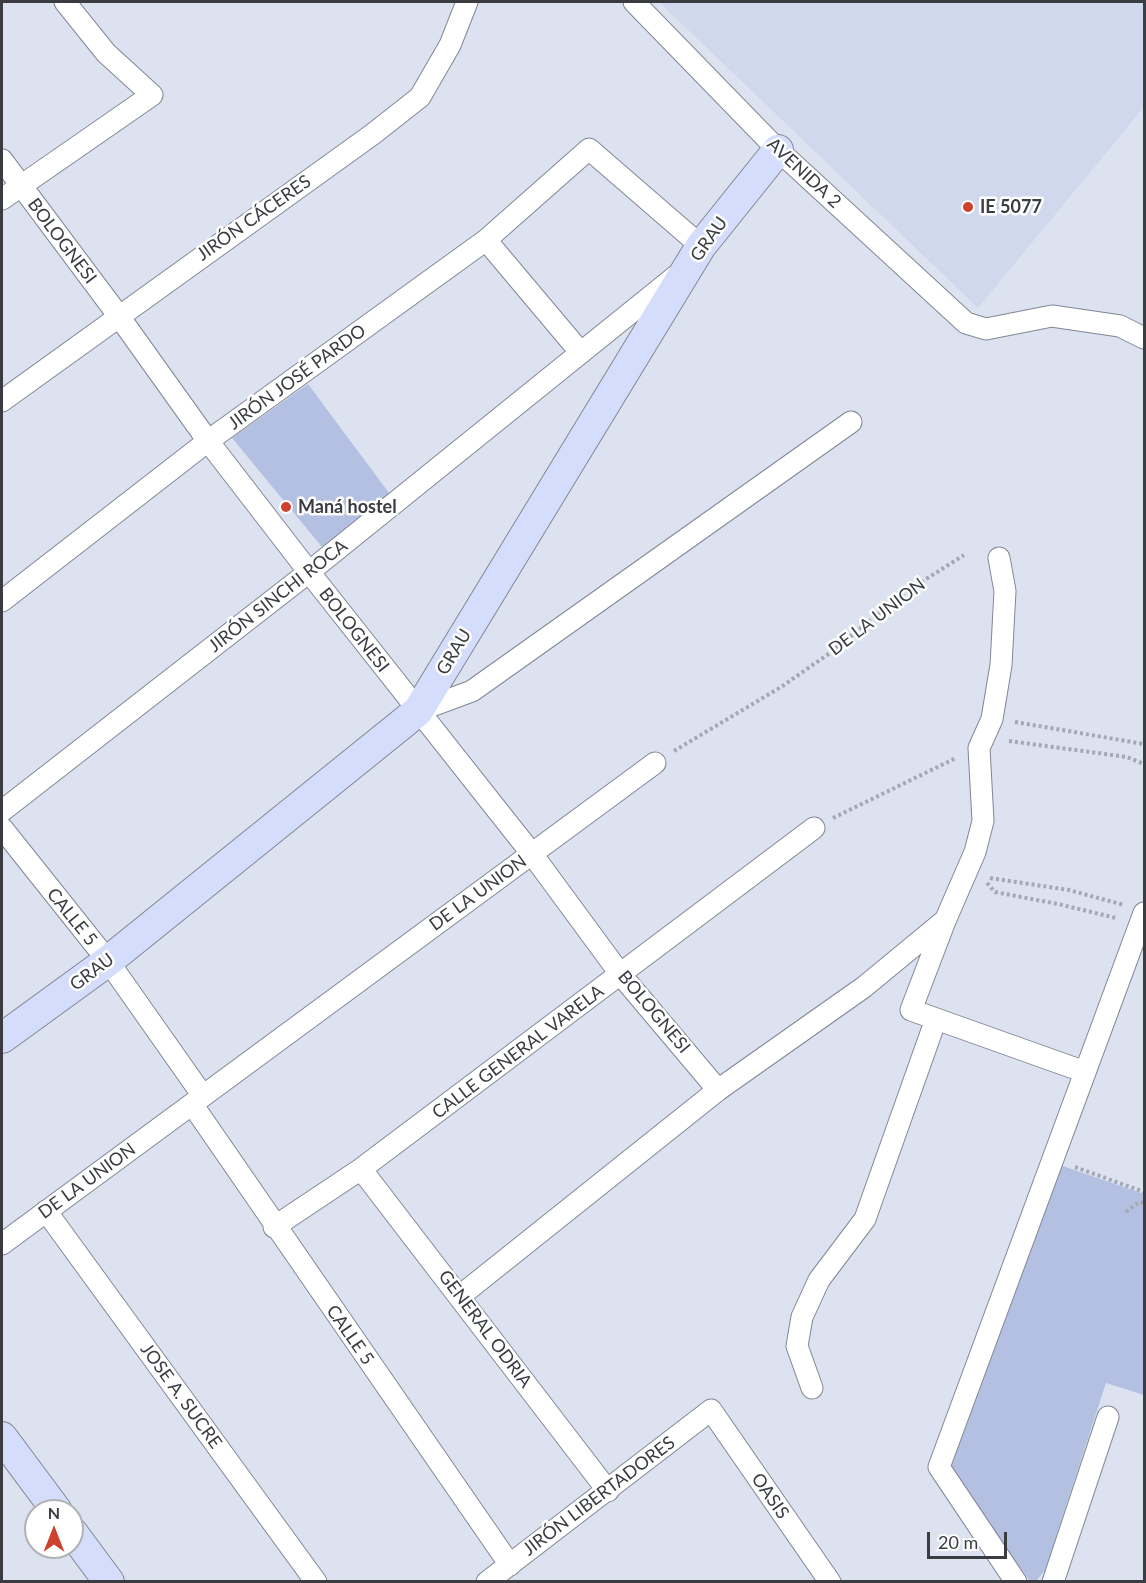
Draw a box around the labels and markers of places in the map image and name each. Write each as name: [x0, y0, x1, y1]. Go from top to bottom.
place label: IE 5077: [980, 196, 1042, 218]
marker: IE 5077: [961, 200, 975, 214]
place label: Maná hostel: [298, 496, 397, 518]
marker: Maná hostel: [279, 500, 293, 514]

